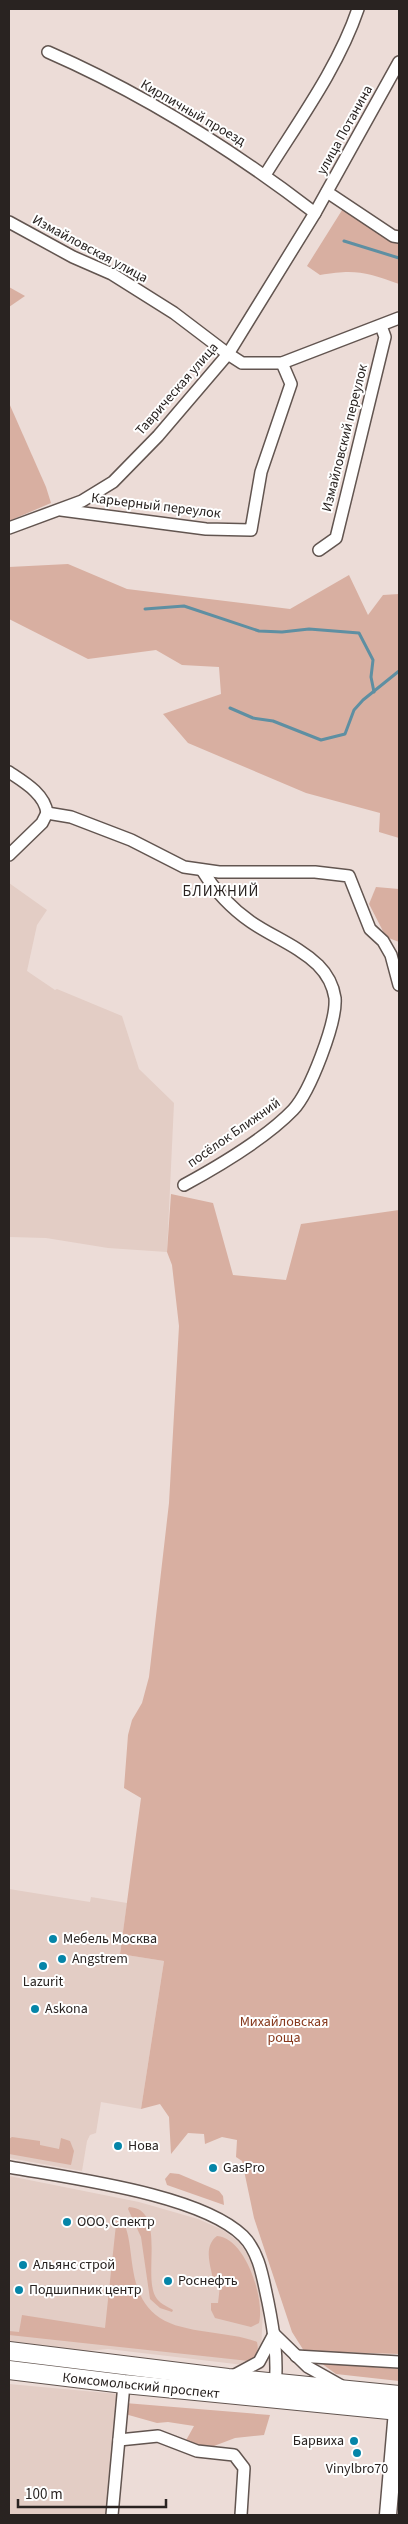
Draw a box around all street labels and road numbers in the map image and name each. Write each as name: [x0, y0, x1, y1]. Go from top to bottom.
street label: Кирпичный проезд: [137, 75, 250, 152]
street label: улица Потанина: [312, 82, 378, 178]
street label: Измайловская улица: [29, 210, 151, 288]
street label: Таврическая улица: [131, 338, 223, 440]
street label: Измайловский переулок: [317, 362, 373, 514]
street label: Карьерный переулок: [90, 488, 222, 524]
street label: посёлок Ближний: [183, 1093, 285, 1173]
street label: Комсомольский проспект: [61, 2368, 221, 2404]

